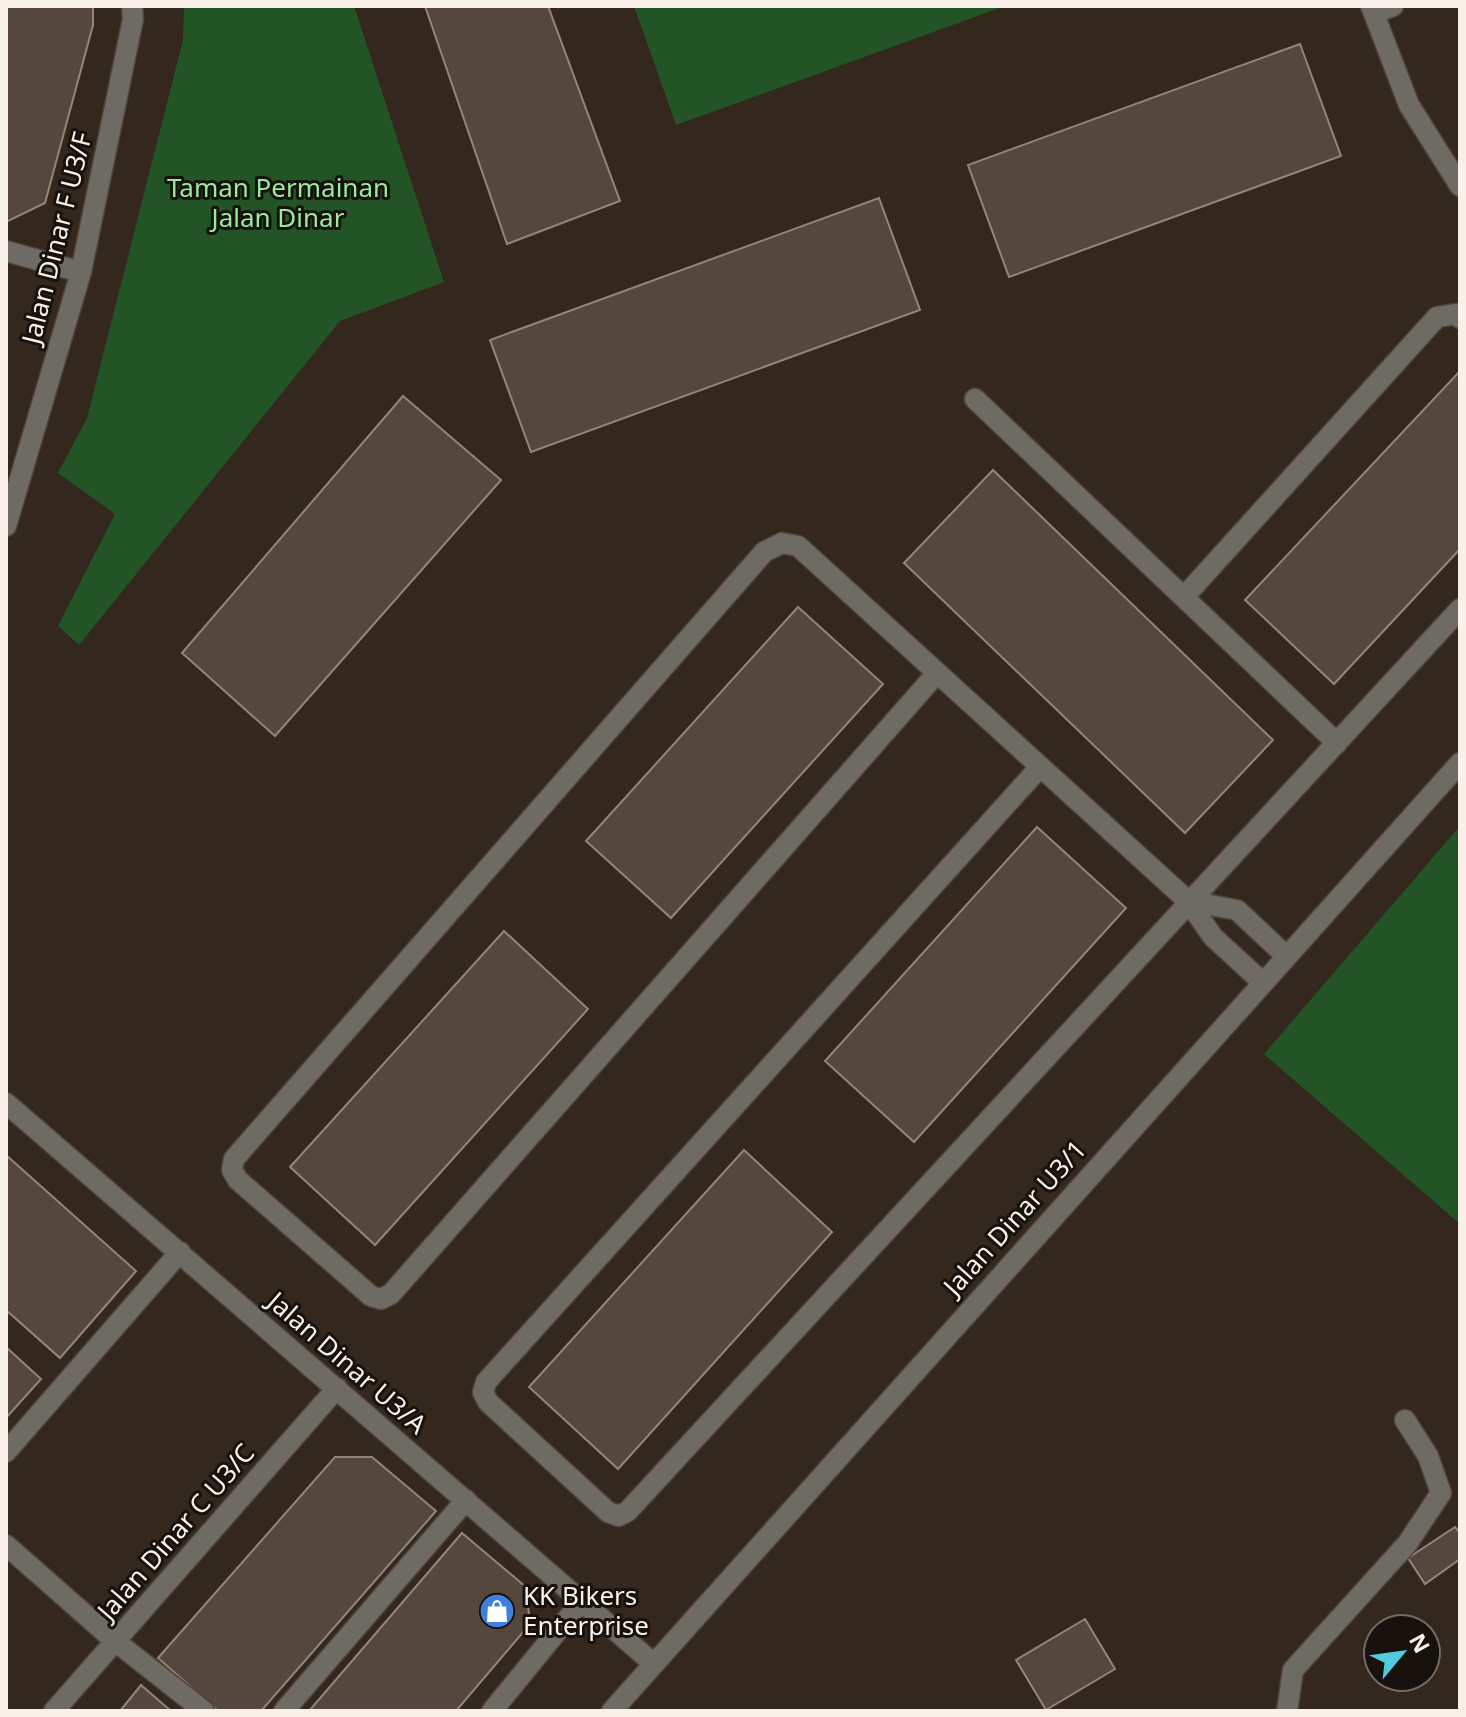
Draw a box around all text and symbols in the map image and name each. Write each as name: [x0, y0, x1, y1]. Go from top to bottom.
street label: Jalan Dinar F U3/F: [12, 128, 100, 350]
park label: Taman Permainan Jalan Dinar: [167, 169, 389, 235]
street label: Jalan Dinar U3/1: [933, 1132, 1094, 1305]
street label: Jalan Dinar U3/A: [258, 1281, 435, 1442]
street label: Jalan Dinar C U3/C: [87, 1435, 262, 1630]
place label: KK Bikers Enterprise: [523, 1577, 649, 1643]
shop icon: KK Bikers Enterprise: [478, 1592, 516, 1630]
north arrow: [1362, 1613, 1442, 1693]
text: N: [1403, 1628, 1438, 1658]

